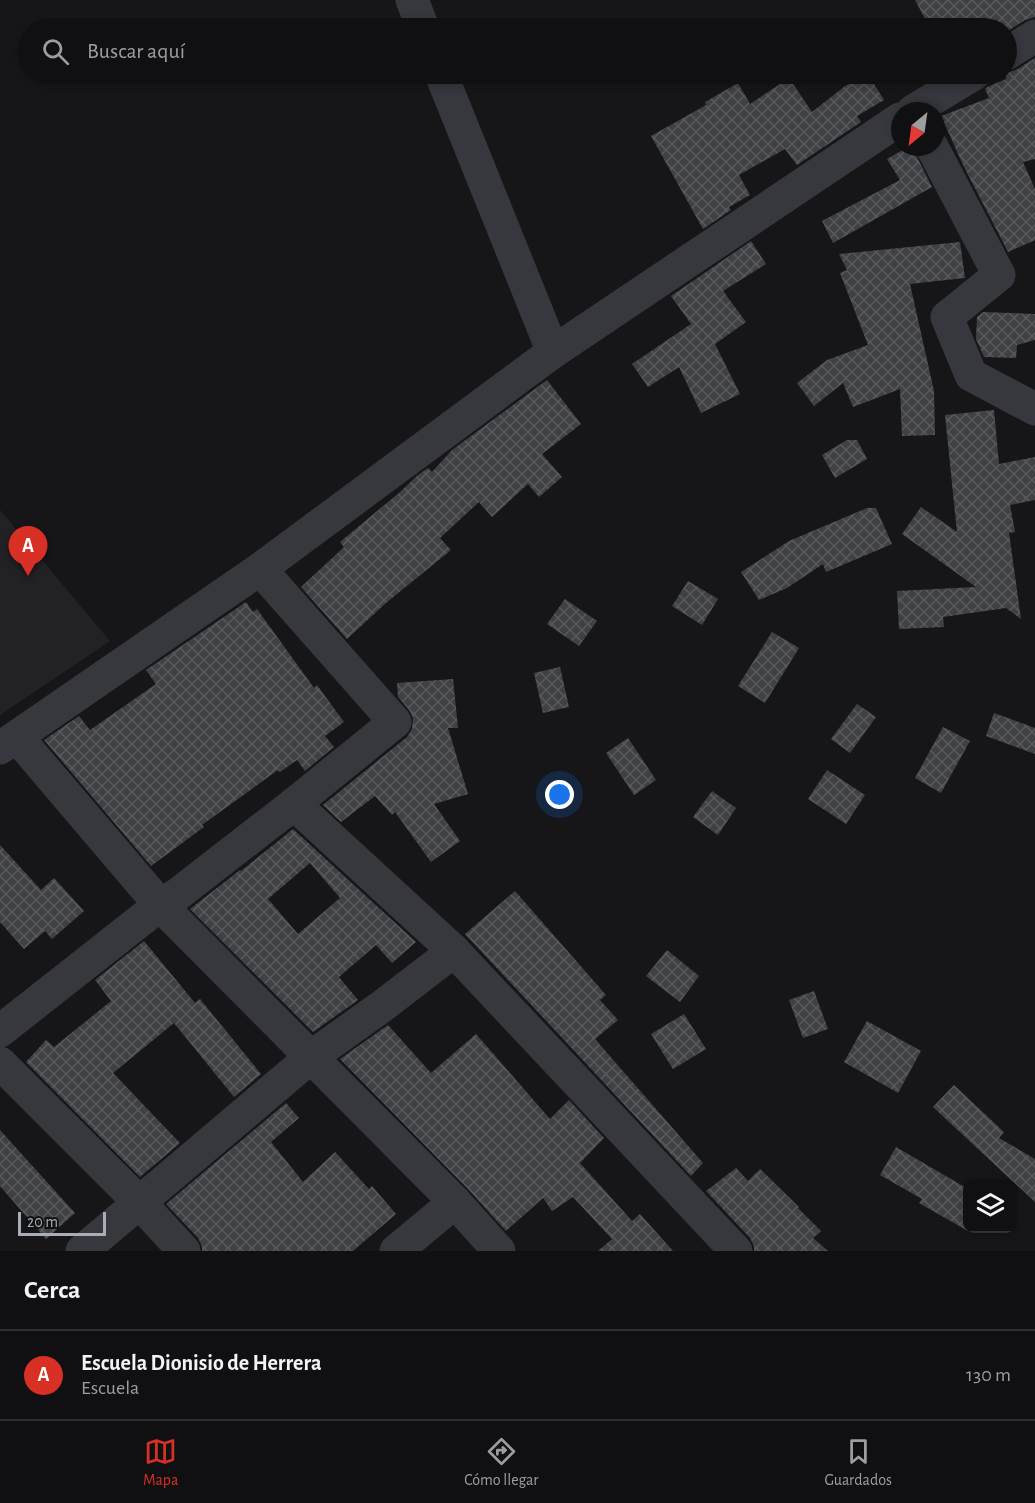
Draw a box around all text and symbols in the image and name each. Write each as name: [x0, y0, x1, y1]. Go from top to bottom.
search box: [18, 18, 1017, 84]
icon: search: [39, 35, 72, 68]
text: Buscar aquí: [87, 40, 185, 62]
north arrow: [891, 102, 945, 156]
pin: A: [9, 526, 48, 576]
your location: [545, 780, 574, 809]
map controls: [963, 1179, 1017, 1233]
button: layers: [963, 1179, 1017, 1233]
scale bar: [18, 1209, 106, 1236]
text: 20 m: [27, 1214, 58, 1230]
text: Cerca: [24, 1277, 81, 1303]
text: Escuela Dionisio de Herrera: [81, 1352, 321, 1374]
text: A: [38, 1365, 50, 1385]
text: 130 m: [966, 1365, 1011, 1385]
text: Escuela: [81, 1378, 139, 1398]
tab: Mapa: [143, 1435, 178, 1490]
tab: Cómo llegar: [464, 1435, 538, 1490]
tab: Guardados: [824, 1435, 892, 1490]

